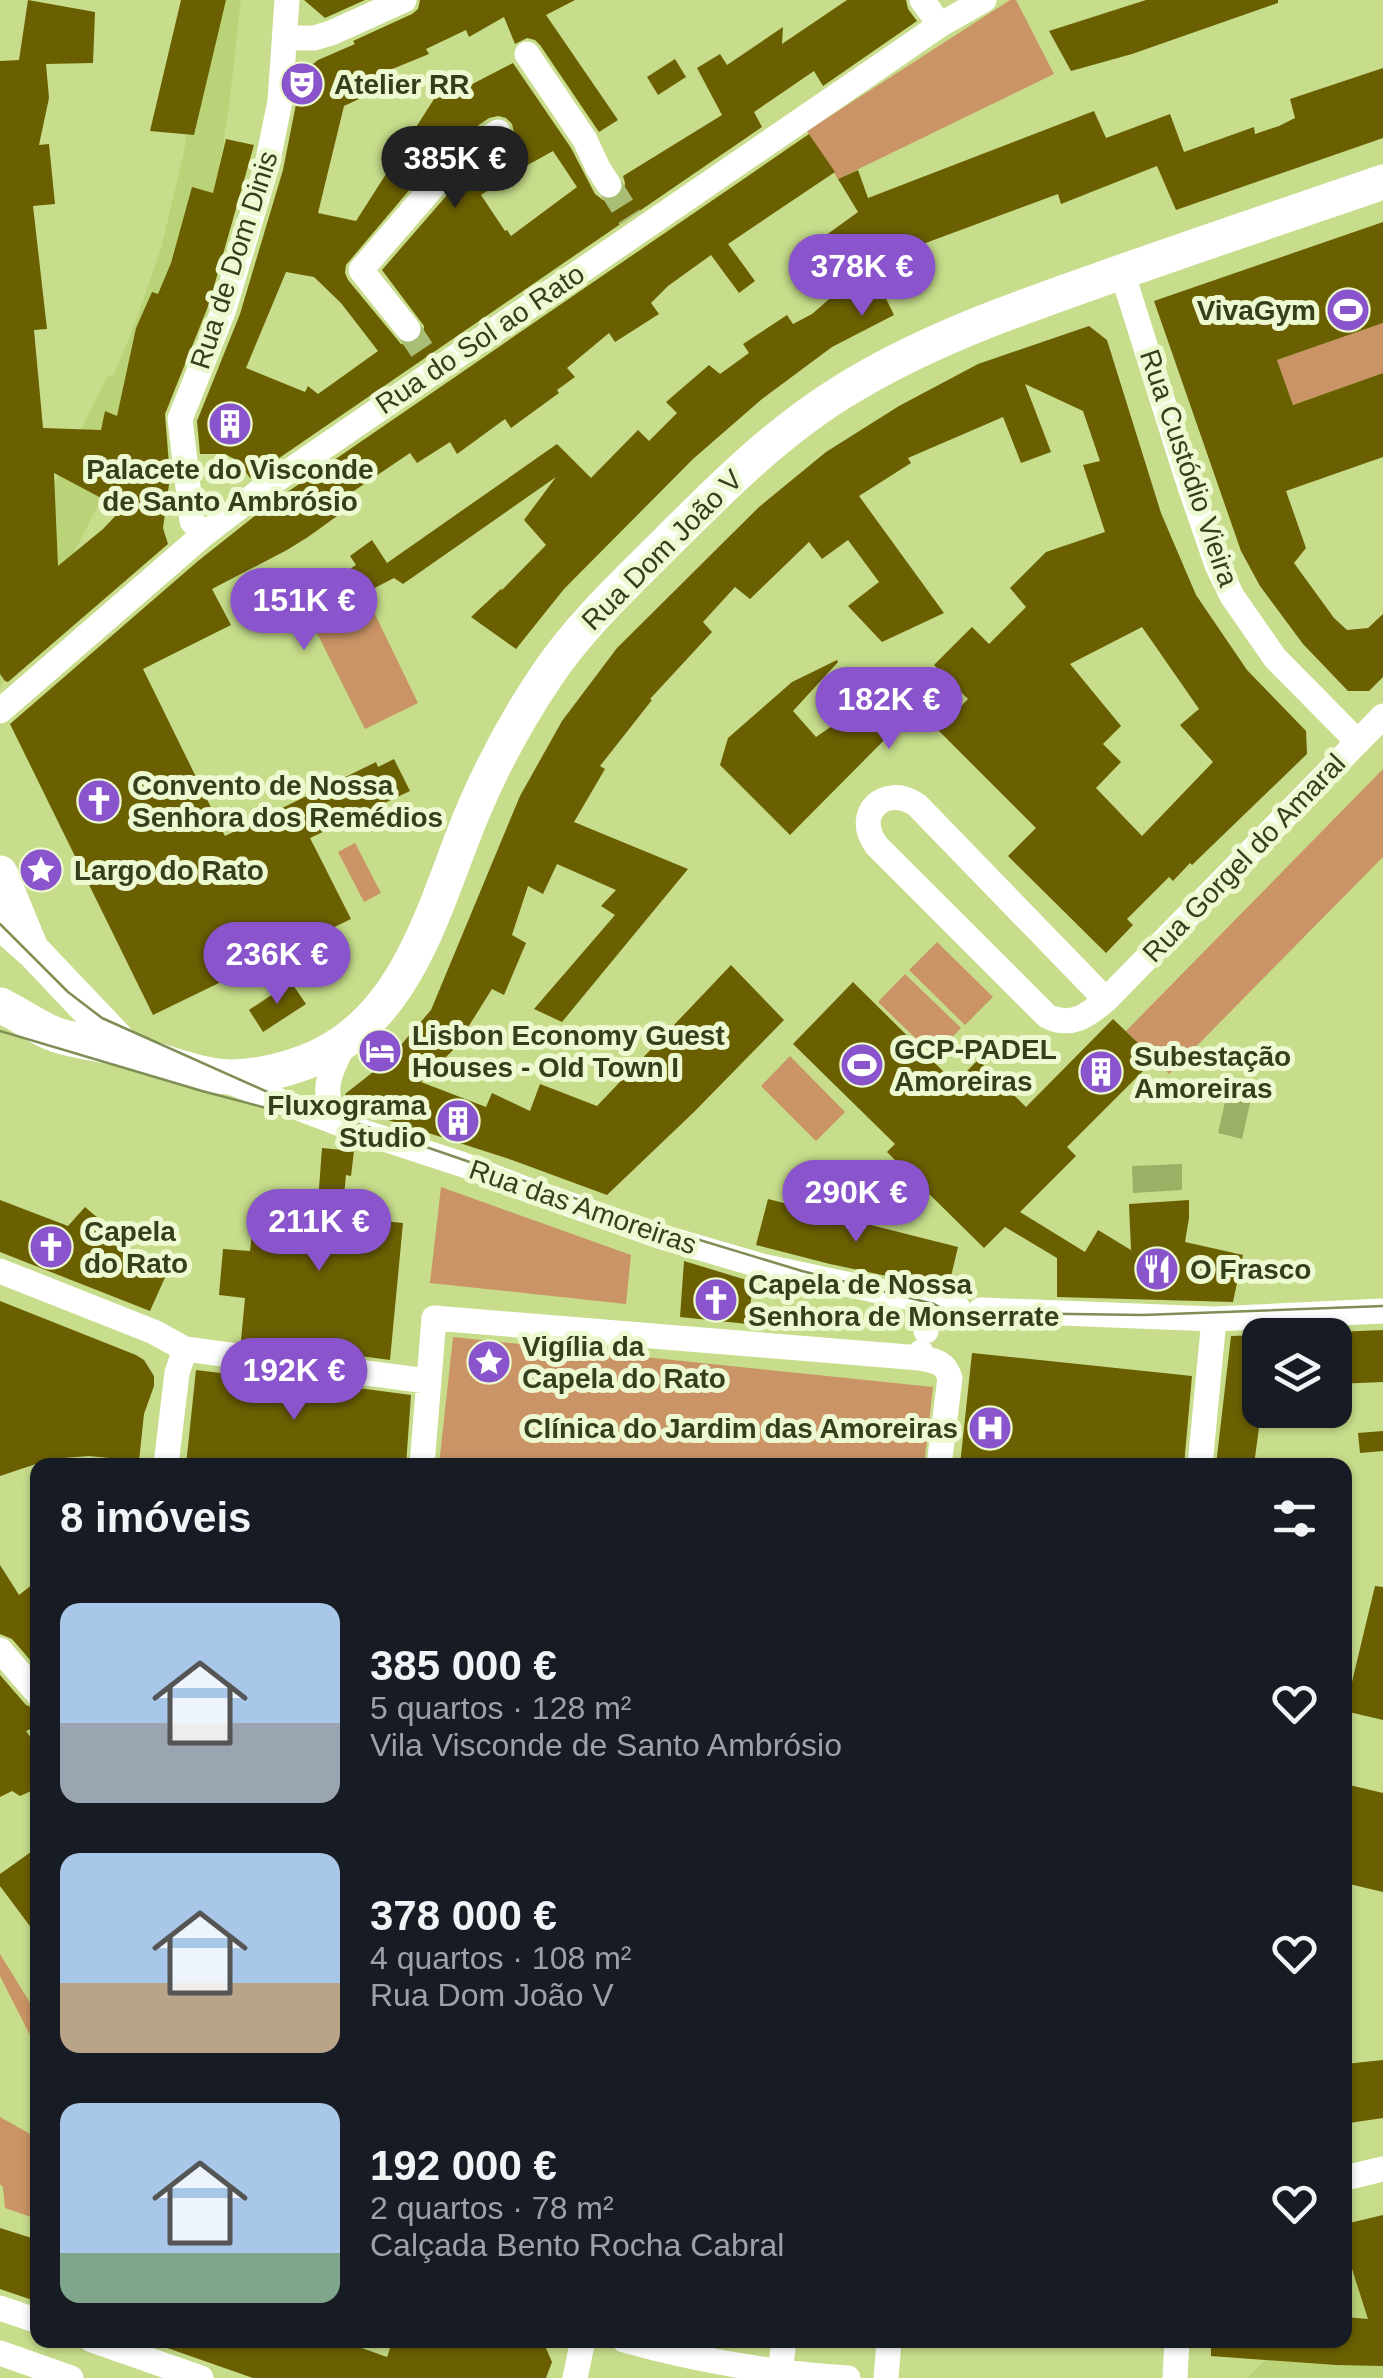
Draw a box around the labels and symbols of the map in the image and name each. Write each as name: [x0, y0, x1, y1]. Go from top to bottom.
theatre icon: Atelier RR: [279, 61, 325, 107]
place label: Atelier RR: [334, 69, 469, 100]
pin: 385K €: [374, 126, 536, 211]
street label: Rua de Dom Dinis: [184, 147, 284, 373]
pin: 378K €: [781, 234, 943, 319]
street label: Rua do Sol ao Rato: [370, 258, 590, 420]
sports icon: VivaGym: [1325, 287, 1371, 333]
place label: VivaGym: [1197, 295, 1316, 326]
street label: Rua Custódio Vieira: [1134, 345, 1244, 591]
building icon: Palacete do Visconde de Santo Ambrósio: [207, 401, 253, 447]
place label: Palacete do Visconde de Santo Ambrósio: [86, 454, 374, 517]
street label: Rua Dom João V: [576, 463, 749, 636]
pin: 151K €: [223, 568, 385, 653]
pin: 182K €: [808, 667, 970, 752]
street label: Rua Gorgel do Amaral: [1137, 748, 1351, 968]
place label: Convento de Nossa Senhora dos Remédios: [132, 770, 443, 833]
church icon: Convento de Nossa Senhora dos Remédios: [76, 778, 122, 824]
place icon: Largo do Rato: [18, 847, 64, 893]
place label: Largo do Rato: [74, 855, 264, 886]
pin: 236K €: [196, 922, 358, 1007]
place label: Lisbon Economy Guest Houses - Old Town I: [412, 1020, 725, 1083]
hotel icon: Lisbon Economy Guest Houses - Old Town I: [357, 1028, 403, 1074]
place label: GCP-PADEL Amoreiras: [894, 1034, 1057, 1097]
place label: Subestação Amoreiras: [1134, 1041, 1291, 1104]
sports icon: GCP-PADEL Amoreiras: [839, 1042, 885, 1088]
building icon: Subestação Amoreiras: [1078, 1049, 1124, 1095]
place label: Fluxograma Studio: [267, 1090, 426, 1153]
building icon: Fluxograma Studio: [435, 1098, 481, 1144]
street label: Rua das Amoreiras: [465, 1154, 701, 1260]
pin: 290K €: [775, 1160, 937, 1245]
pin: 211K €: [238, 1189, 400, 1274]
place label: Capela do Rato: [84, 1216, 188, 1279]
church icon: Capela do Rato: [28, 1224, 74, 1270]
restaurant icon: O Frasco: [1134, 1246, 1180, 1292]
place label: O Frasco: [1190, 1254, 1311, 1285]
place label: Capela de Nossa Senhora de Monserrate: [748, 1269, 1059, 1332]
church icon: Capela de Nossa Senhora de Monserrate: [693, 1277, 739, 1323]
place label: Vigília da Capela do Rato: [522, 1331, 726, 1394]
pin: 192K €: [213, 1338, 375, 1423]
place icon: Vigília da Capela do Rato: [466, 1339, 512, 1385]
hospital icon: Clínica do Jardim das Amoreiras: [967, 1405, 1013, 1451]
place label: Clínica do Jardim das Amoreiras: [523, 1413, 958, 1444]

